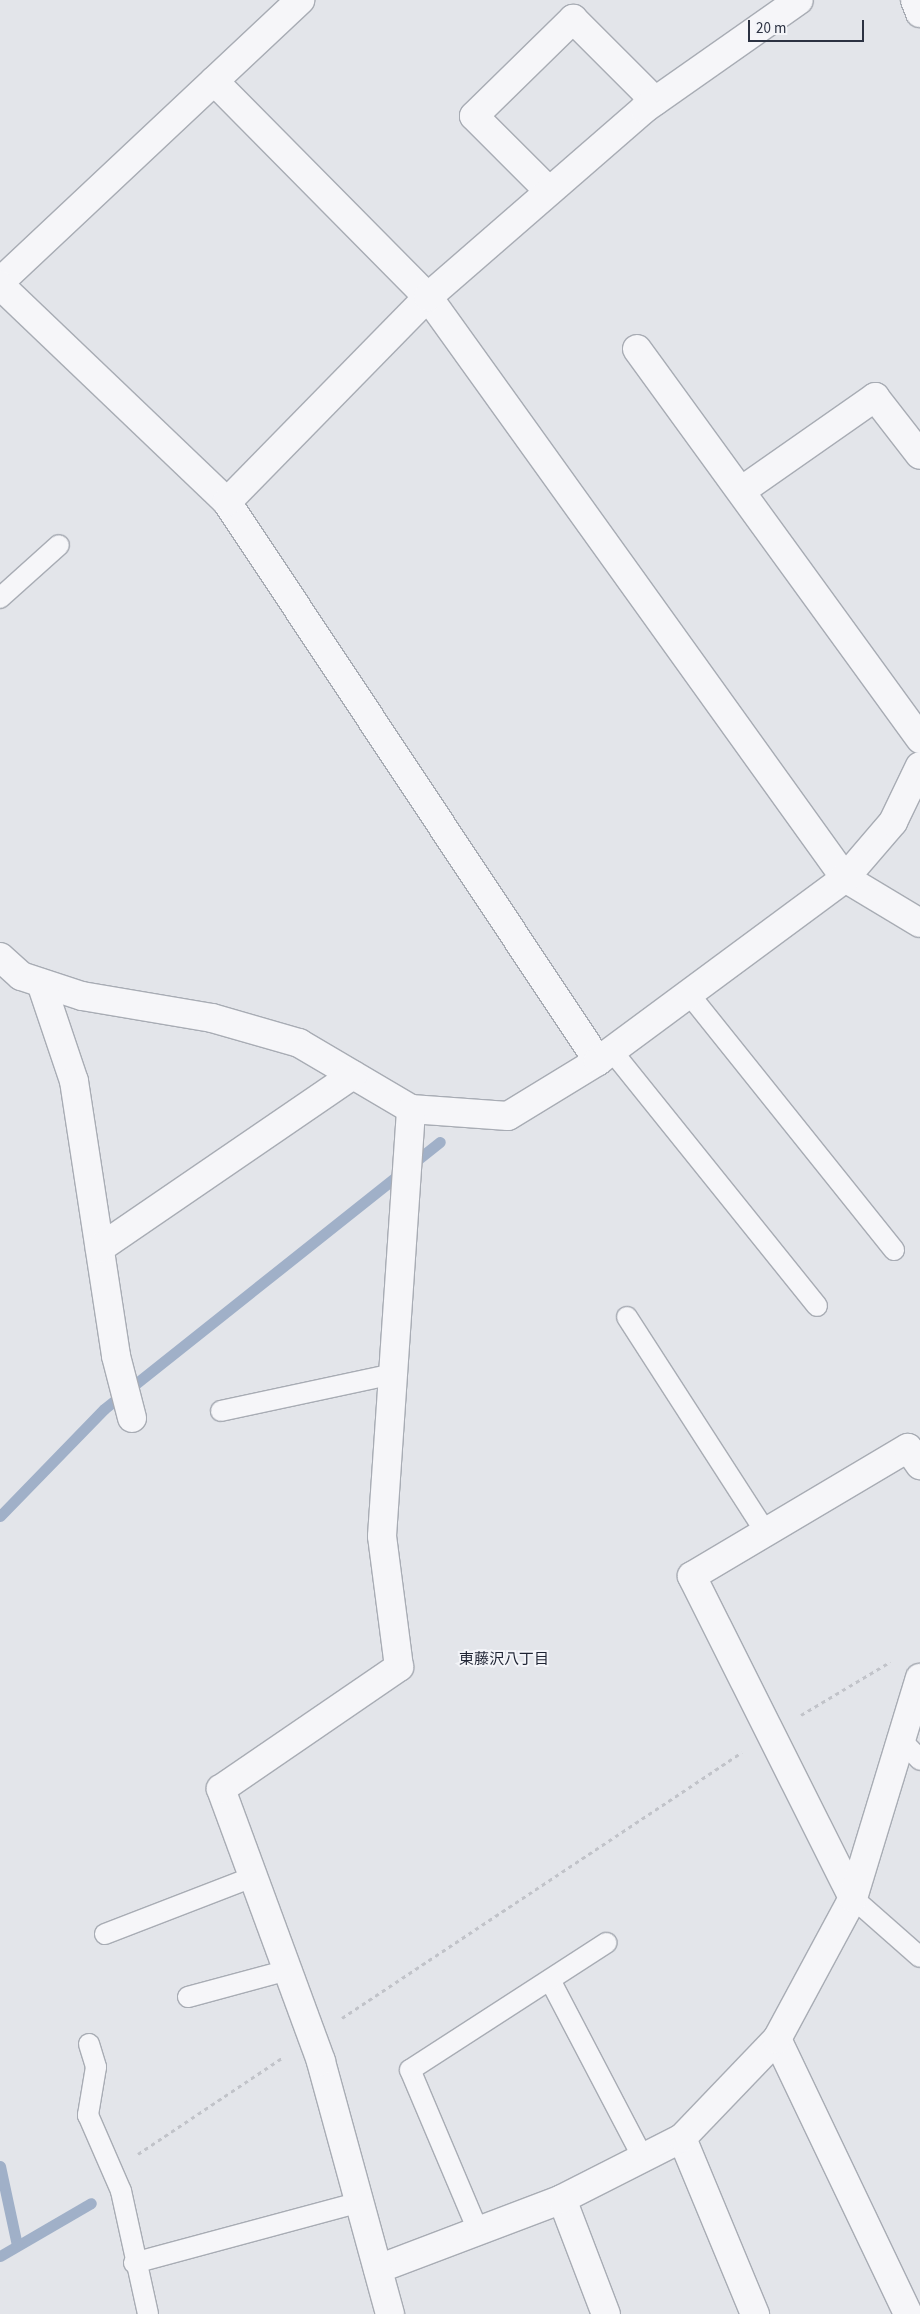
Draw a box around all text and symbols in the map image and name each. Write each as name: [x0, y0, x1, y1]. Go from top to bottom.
scale bar: [750, 10, 866, 42]
text: 20 m: [756, 18, 786, 39]
district label: 東藤沢八丁目: [459, 1651, 549, 1669]

